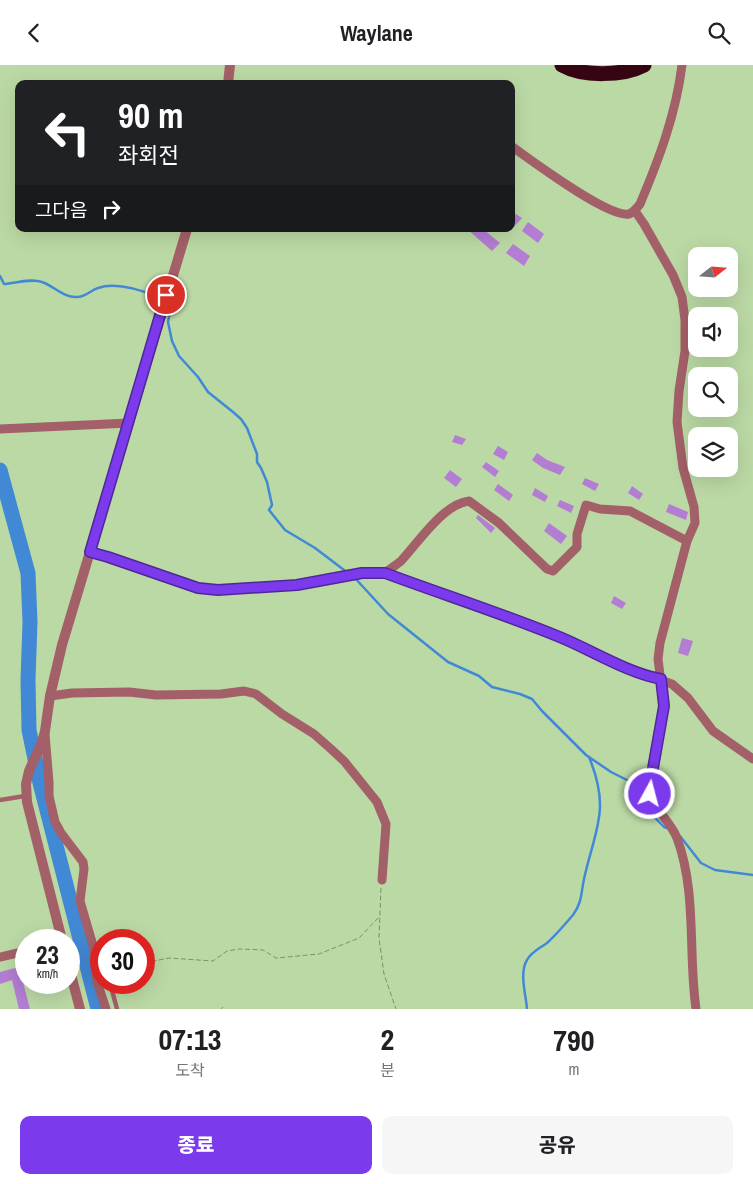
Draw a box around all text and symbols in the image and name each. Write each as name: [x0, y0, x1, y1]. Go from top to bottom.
text: Waylane: [340, 18, 413, 48]
icon: back: [20, 19, 48, 47]
icon: search: [705, 19, 733, 47]
text: 90 m: [118, 92, 183, 139]
icon: left: [35, 100, 100, 165]
text: 좌회전: [118, 140, 179, 170]
icon: right: [97, 195, 125, 223]
text: 그다음: [35, 197, 87, 223]
north arrow: [688, 247, 738, 297]
map controls: [688, 247, 738, 477]
pin: [145, 274, 187, 316]
icon: arrive: [152, 281, 180, 309]
button: sound: [688, 307, 738, 357]
button: search: [688, 367, 738, 417]
button: layers: [688, 427, 738, 477]
position arrow: [623, 767, 675, 819]
speed limit sign: 30: [90, 929, 155, 994]
text: 23: [36, 938, 59, 972]
text: km/h: [37, 966, 58, 982]
text: 07:13: [159, 1019, 221, 1059]
text: 2: [381, 1019, 394, 1059]
text: 790: [553, 1020, 594, 1060]
text: m: [568, 1058, 579, 1080]
text: 도착: [175, 1059, 205, 1081]
text: 분: [380, 1059, 395, 1081]
button: 종료: [20, 1116, 372, 1174]
button: 공유: [382, 1116, 733, 1174]

